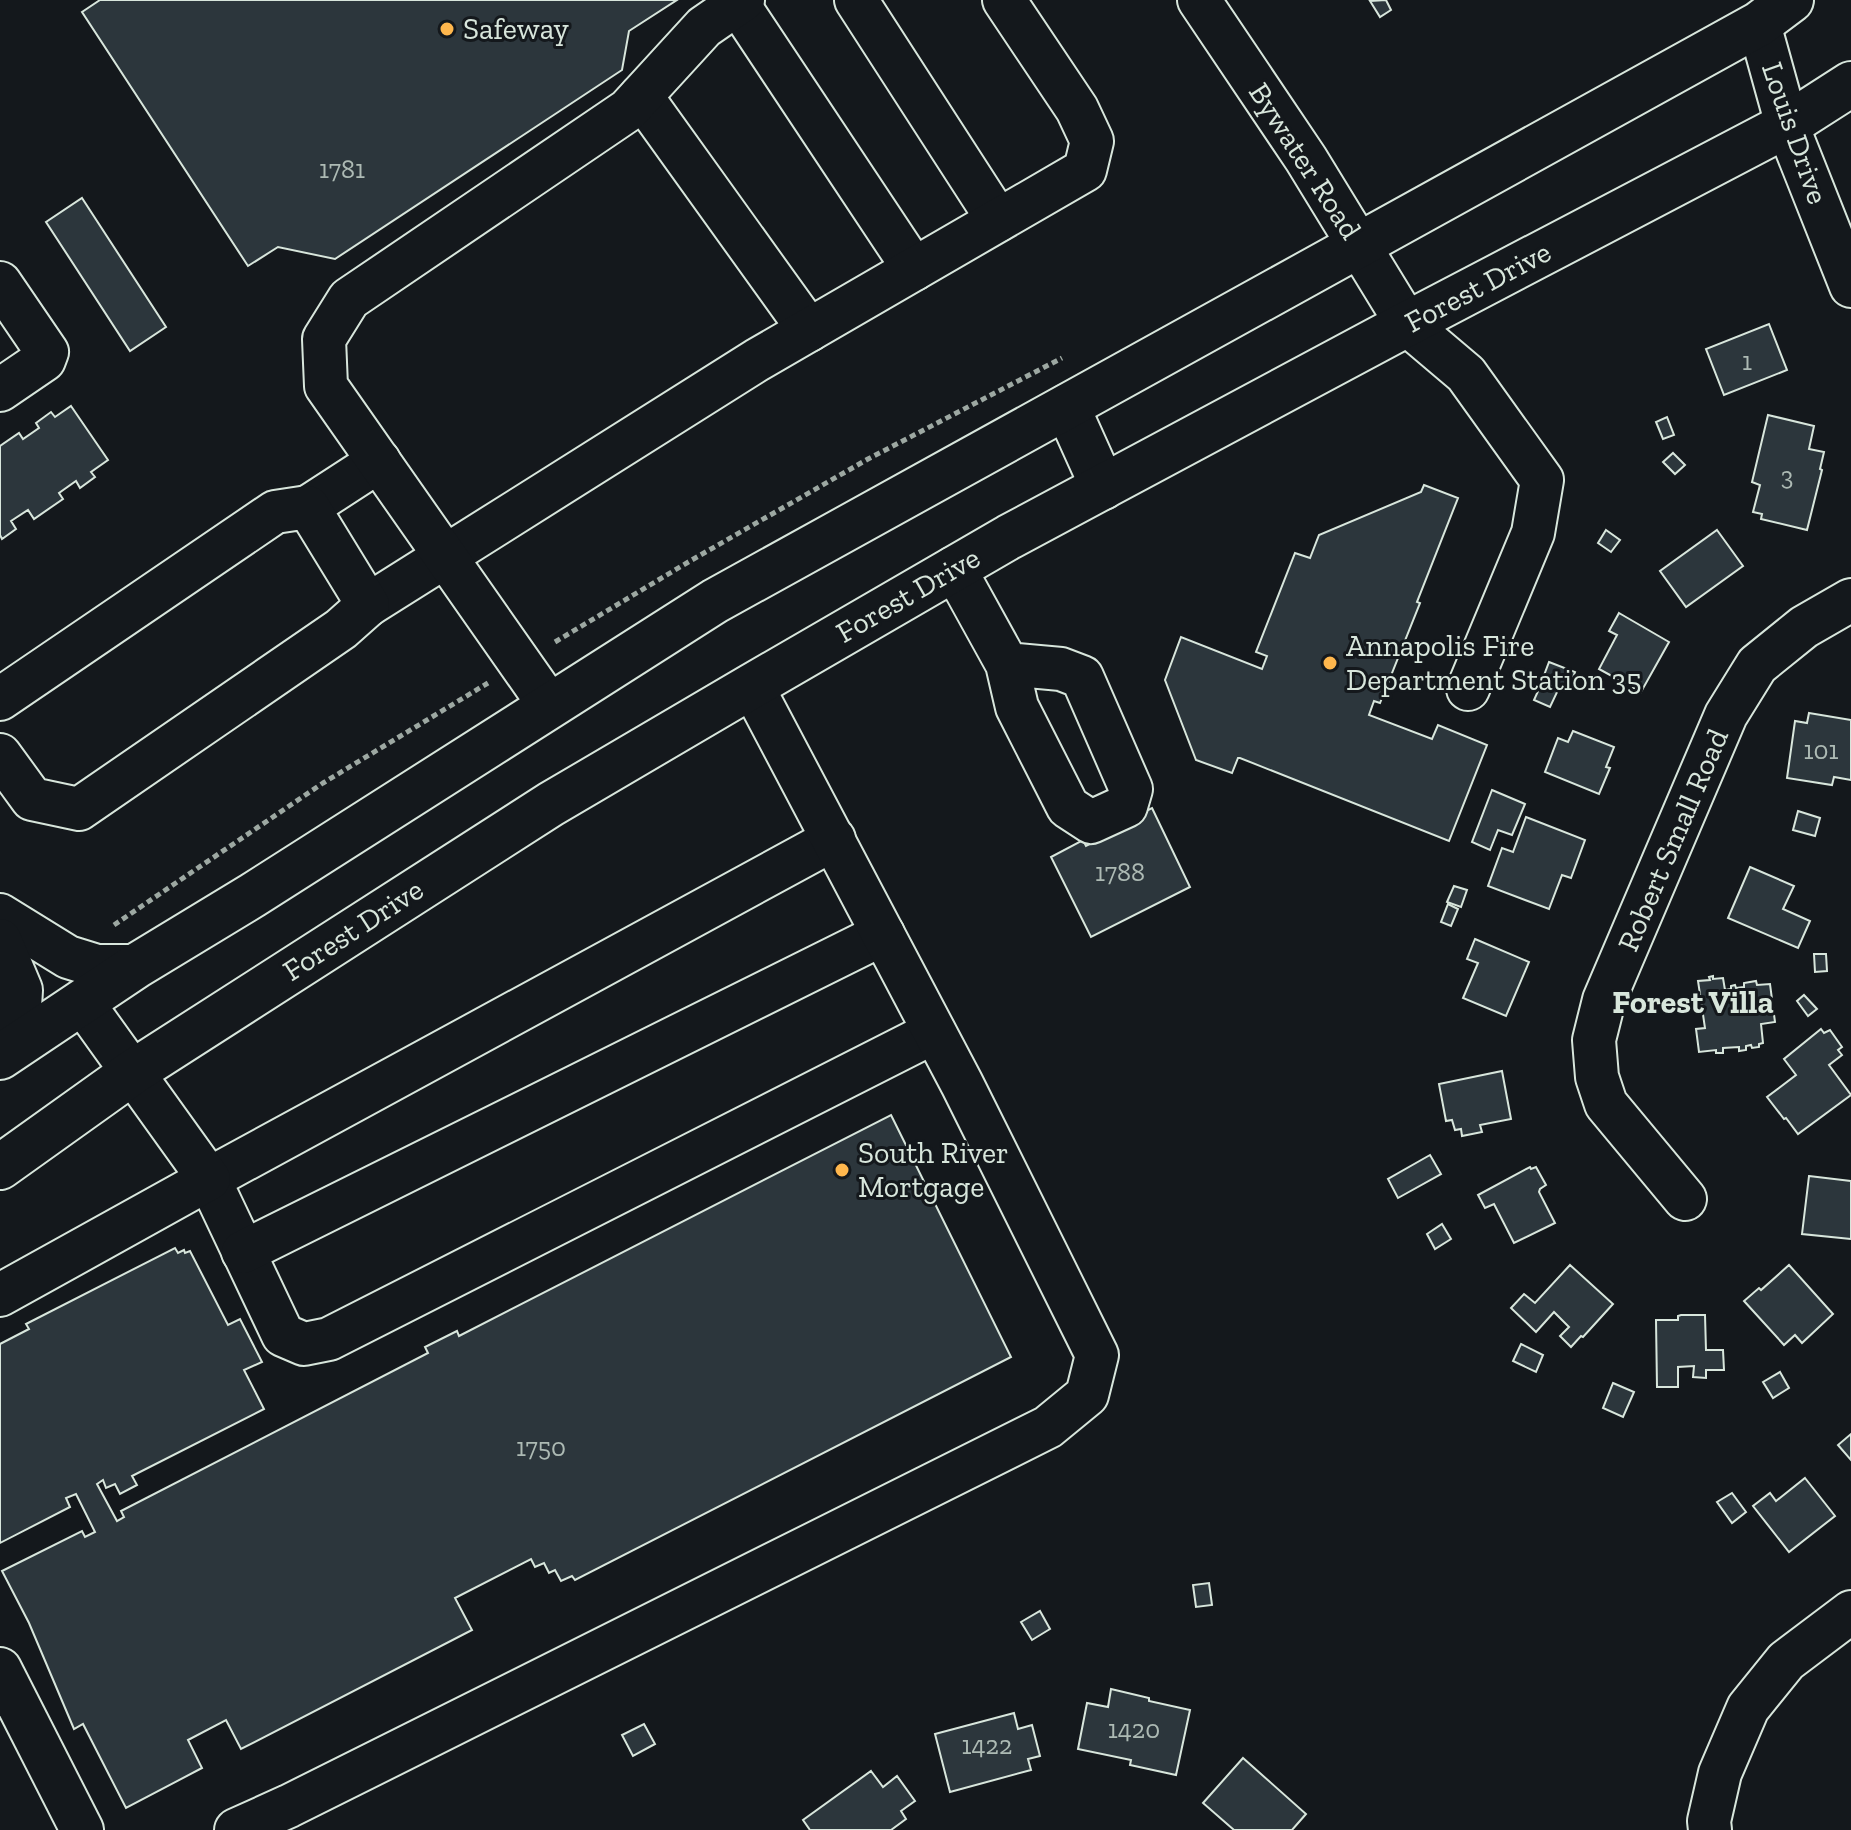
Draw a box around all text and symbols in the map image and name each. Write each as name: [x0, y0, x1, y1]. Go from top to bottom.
place label: Safeway: [463, 11, 570, 47]
marker: Safeway: [438, 20, 456, 38]
street label: Louis Drive: [1754, 57, 1836, 209]
street label: Bywater Road: [1241, 76, 1369, 246]
house number: 1781: [319, 153, 365, 185]
street label: Forest Drive: [1399, 234, 1557, 340]
house number: 1: [1742, 345, 1752, 377]
house number: 3: [1781, 460, 1793, 492]
street label: Forest Drive: [830, 539, 986, 651]
place label: Annapolis Fire Department Station 35: [1346, 628, 1642, 698]
marker: Annapolis Fire Department Station 35: [1321, 654, 1339, 672]
street label: Robert Small Road: [1610, 723, 1736, 957]
house number: 101: [1804, 734, 1839, 766]
house number: 1788: [1095, 856, 1145, 888]
street label: Forest Drive: [276, 871, 430, 989]
district label: Forest Villa: [1612, 983, 1774, 1021]
place label: South River Mortgage: [858, 1135, 1009, 1205]
marker: South River Mortgage: [833, 1161, 851, 1179]
house number: 1750: [516, 1431, 566, 1463]
house number: 1420: [1108, 1713, 1160, 1745]
house number: 1422: [962, 1729, 1012, 1761]

